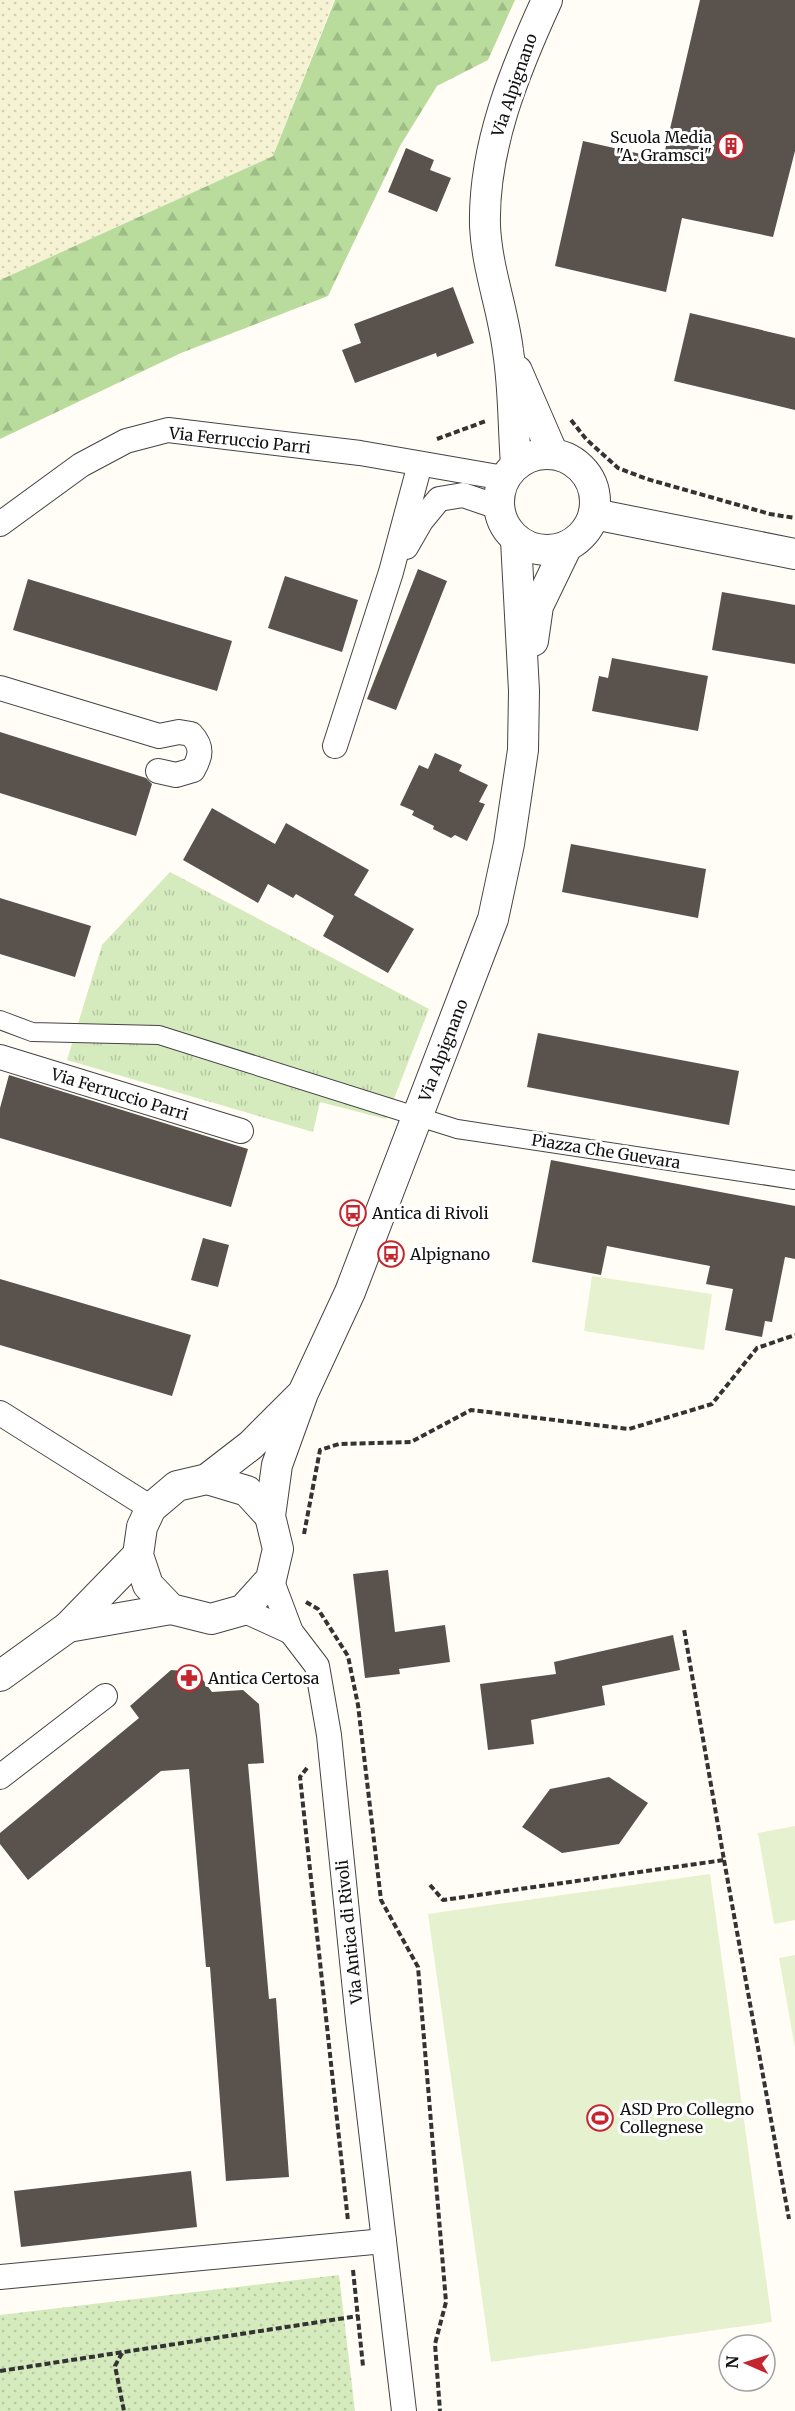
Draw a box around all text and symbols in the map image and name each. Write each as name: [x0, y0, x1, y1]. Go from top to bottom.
street label: Via Alpignano: [487, 31, 541, 140]
place label: Scuola Media "A. Gramsci": [610, 127, 712, 165]
building icon: Scuola Media "A. Gramsci": [716, 131, 746, 161]
street label: Via Ferruccio Parri: [167, 423, 312, 457]
street label: Via Alpignano: [414, 996, 472, 1105]
street label: Via Ferruccio Parri: [48, 1063, 191, 1124]
street label: Piazza Che Guevara: [530, 1129, 682, 1173]
bus stop icon: Antica di Rivoli: [338, 1198, 368, 1228]
place label: Antica di Rivoli: [371, 1203, 489, 1223]
bus stop icon: Alpignano: [376, 1239, 406, 1269]
place label: Alpignano: [409, 1244, 490, 1264]
pharmacy icon: Antica Certosa: [174, 1663, 204, 1693]
place label: Antica Certosa: [207, 1668, 320, 1688]
street label: Via Antica di Rivoli: [331, 1859, 367, 2006]
place label: ASD Pro Collegno Collegnese: [619, 2099, 754, 2137]
sports icon: ASD Pro Collegno Collegnese: [585, 2103, 615, 2133]
north arrow: [717, 2333, 777, 2393]
text: N: [722, 2355, 742, 2369]

